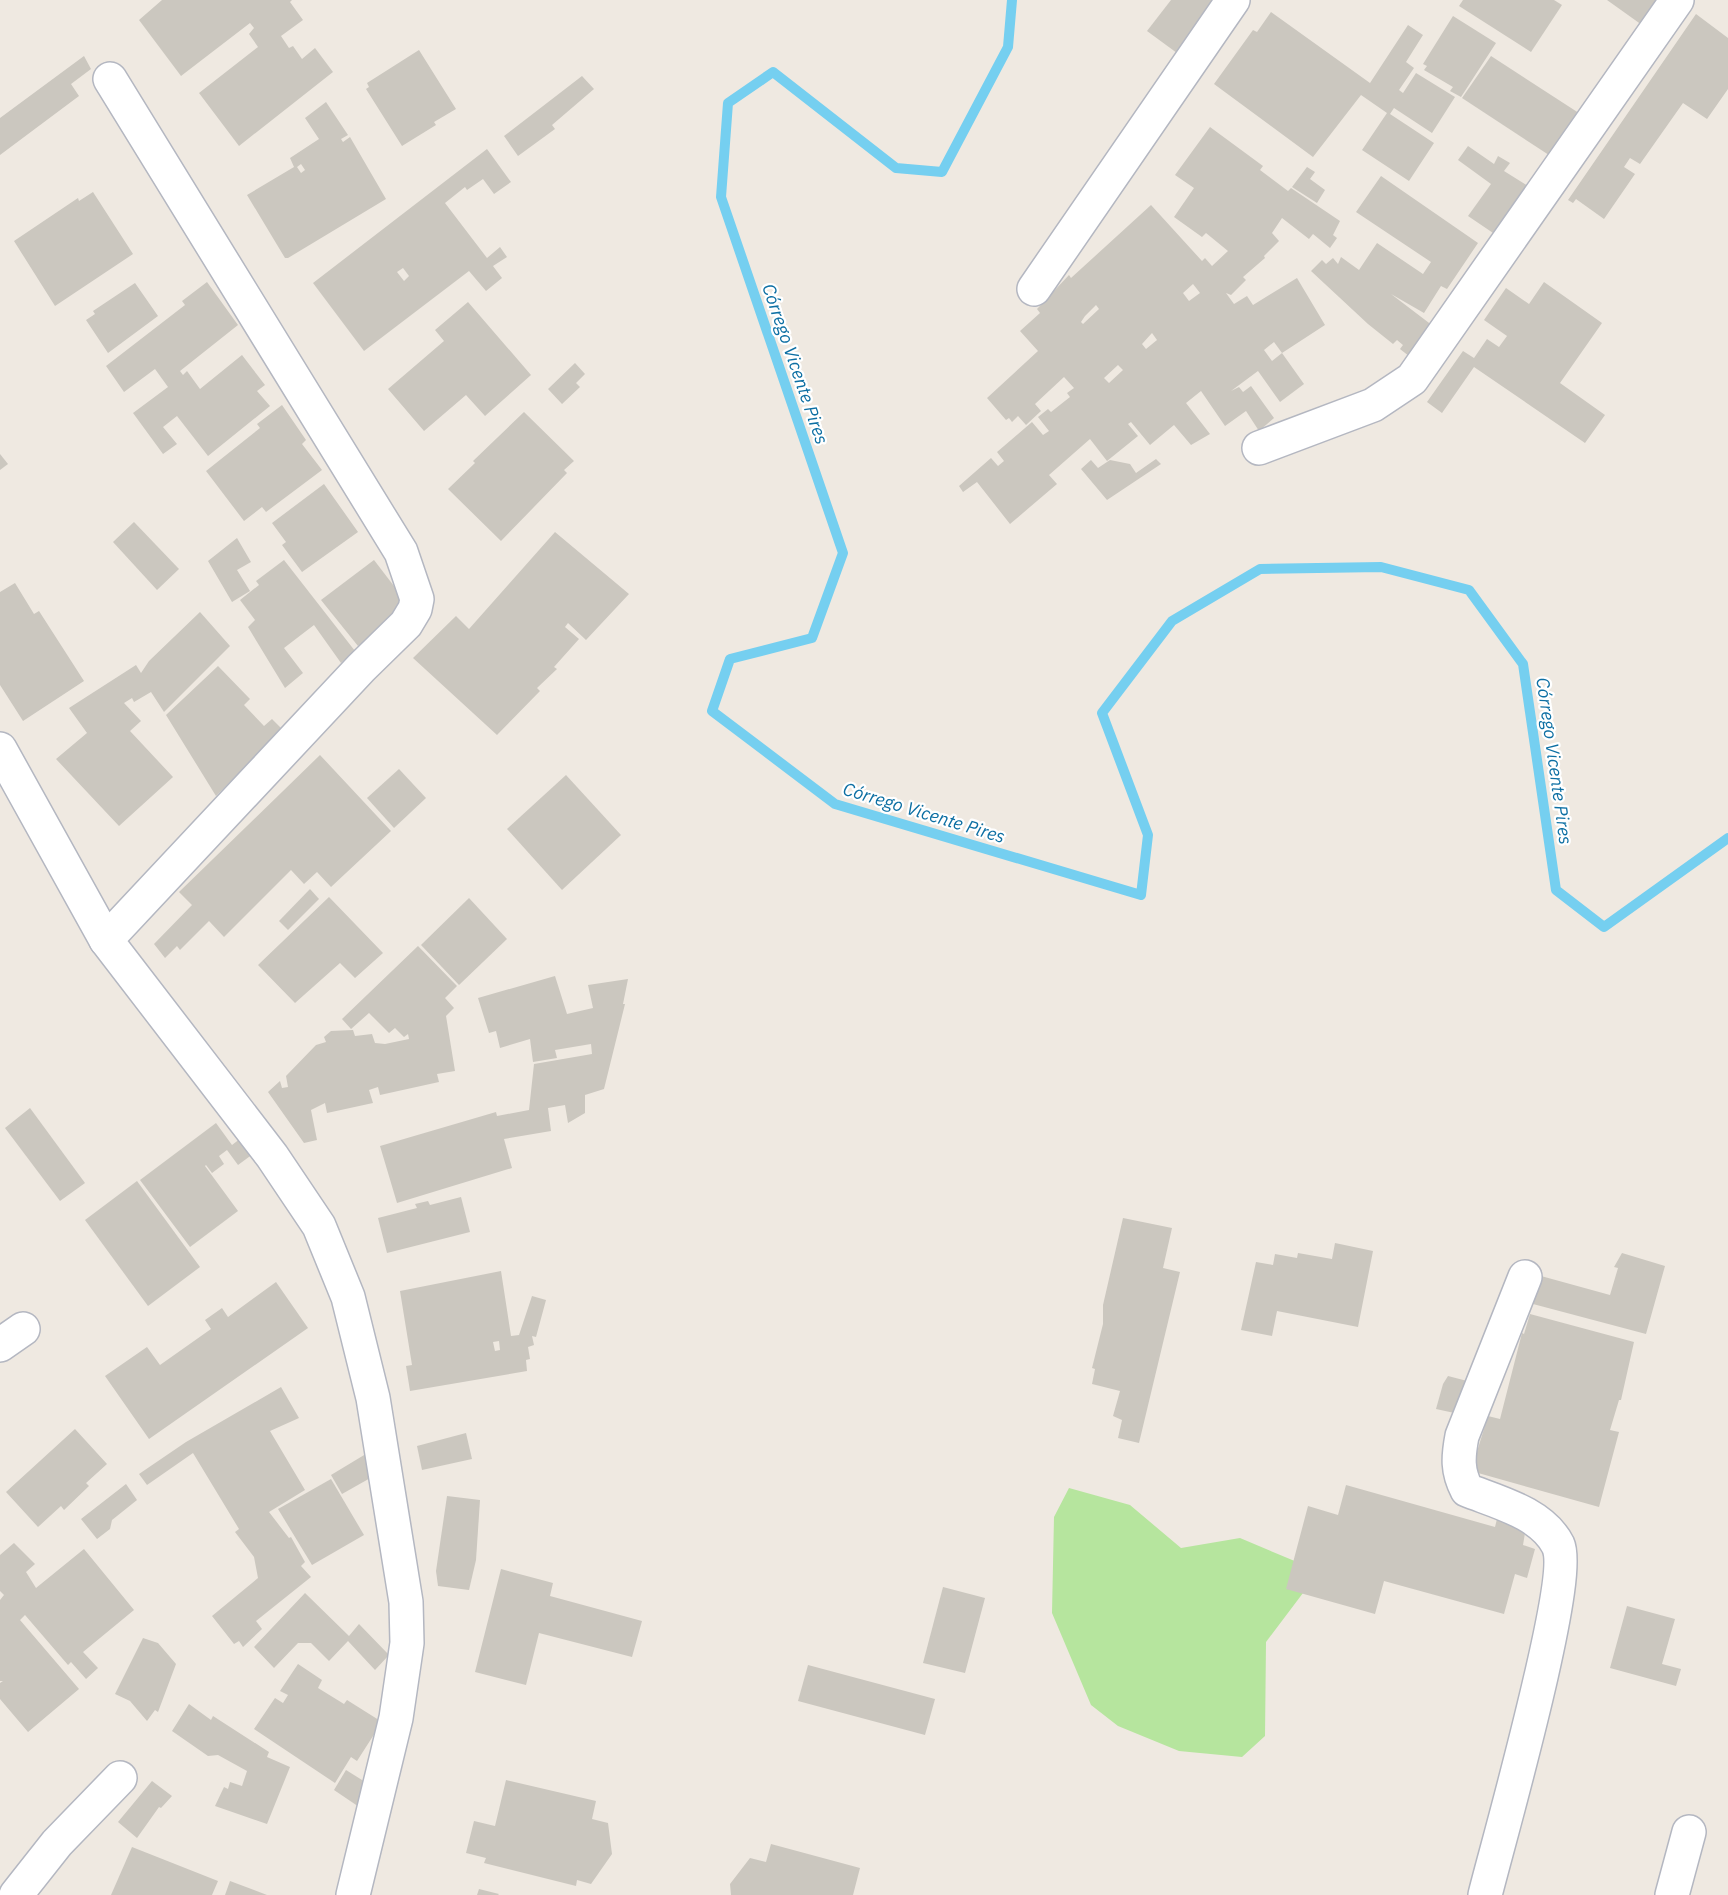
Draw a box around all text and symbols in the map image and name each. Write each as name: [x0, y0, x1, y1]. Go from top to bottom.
water label: Córrego Vicente Pires: [757, 281, 834, 447]
water label: Córrego Vicente Pires: [1531, 676, 1578, 846]
water label: Córrego Vicente Pires: [840, 777, 1008, 848]

